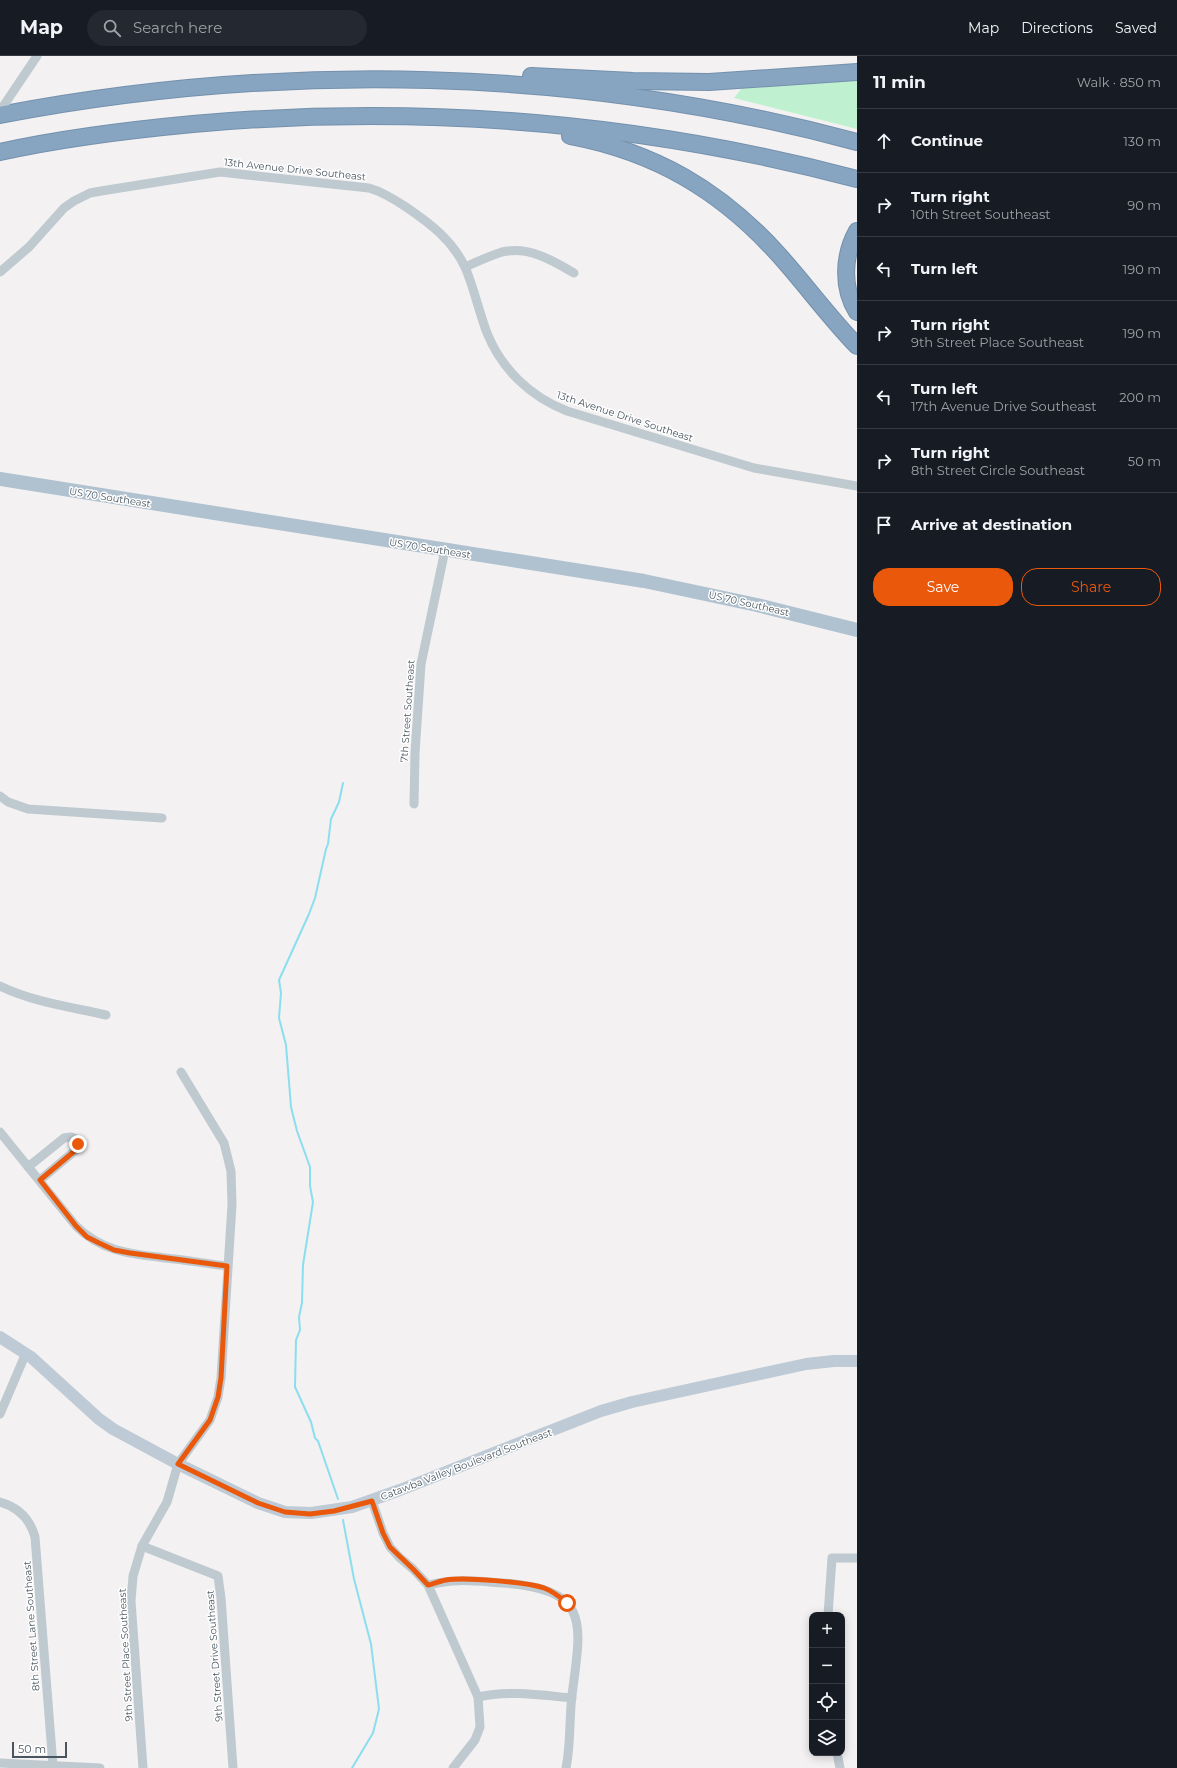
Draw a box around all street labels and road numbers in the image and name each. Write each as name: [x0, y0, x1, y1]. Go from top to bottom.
street label: 13th Avenue Drive Southeast: [223, 156, 367, 183]
street label: 13th Avenue Drive Southeast: [555, 388, 695, 445]
street label: US 70 Southeast: [68, 485, 152, 510]
street label: US 70 Southeast: [388, 536, 472, 561]
street label: US 70 Southeast: [707, 588, 790, 619]
street label: 7th Street Southeast: [397, 659, 418, 763]
street label: Catawba Valley Boulevard Southeast: [379, 1426, 554, 1503]
street label: 8th Street Lane Southeast: [20, 1560, 43, 1692]
street label: 9th Street Place Southeast: [116, 1588, 135, 1722]
street label: 9th Street Drive Southeast: [203, 1590, 226, 1722]

